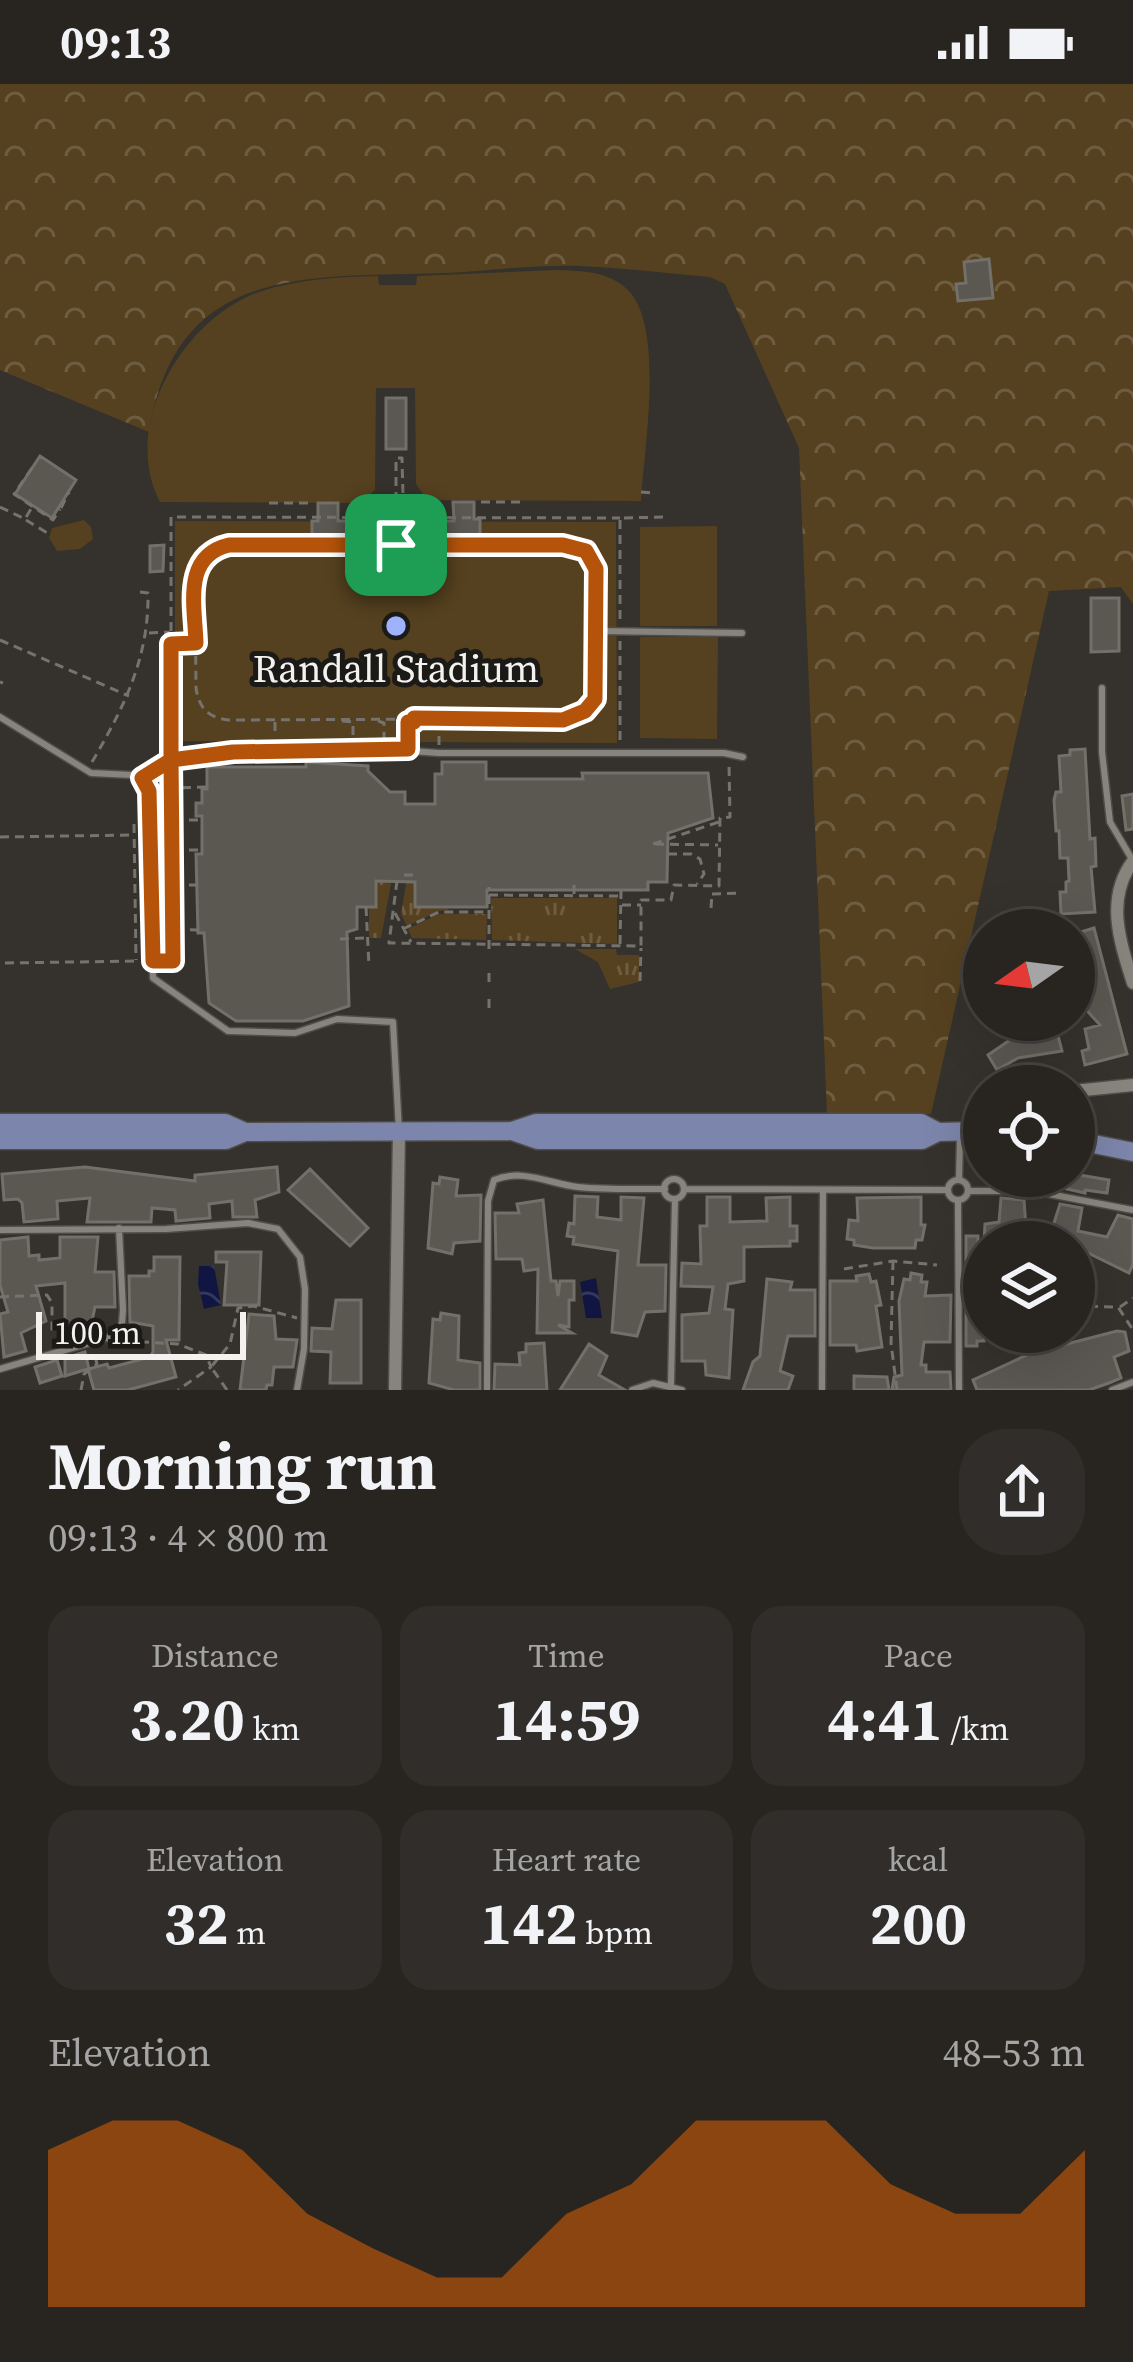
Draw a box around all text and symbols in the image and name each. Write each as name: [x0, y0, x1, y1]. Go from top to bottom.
text: 09:13: [60, 11, 171, 73]
pin: [345, 494, 447, 596]
icon: arrive: [363, 512, 429, 578]
marker: Randall Stadium: [383, 613, 409, 639]
place label: Randall Stadium: [253, 642, 539, 695]
north arrow: [963, 909, 1095, 1041]
map controls: [963, 909, 1095, 1353]
button: locate: [963, 1065, 1095, 1197]
button: layers: [963, 1221, 1095, 1353]
scale bar: [36, 1306, 246, 1359]
text: 100 m: [54, 1310, 141, 1355]
text: Morning run: [48, 1421, 437, 1511]
button: share: [959, 1429, 1085, 1555]
text: 09:13 · 4 × 800 m: [48, 1511, 329, 1564]
text: Distance: [151, 1633, 279, 1678]
text: Time: [528, 1633, 605, 1678]
text: Pace: [884, 1633, 953, 1678]
text: 3.20: [129, 1678, 245, 1760]
text: 14:59: [492, 1678, 641, 1760]
text: 4:41: [827, 1678, 943, 1760]
text: km: [245, 1706, 300, 1751]
text: /km: [943, 1706, 1009, 1751]
text: Elevation: [146, 1837, 284, 1882]
text: Heart rate: [492, 1837, 641, 1882]
text: kcal: [888, 1837, 948, 1882]
text: 32: [164, 1882, 229, 1964]
text: 142: [480, 1882, 578, 1964]
text: 200: [869, 1882, 967, 1964]
text: m: [229, 1910, 266, 1955]
text: bpm: [578, 1910, 653, 1955]
text: Elevation: [48, 2026, 211, 2079]
text: 48–53 m: [943, 2026, 1085, 2079]

